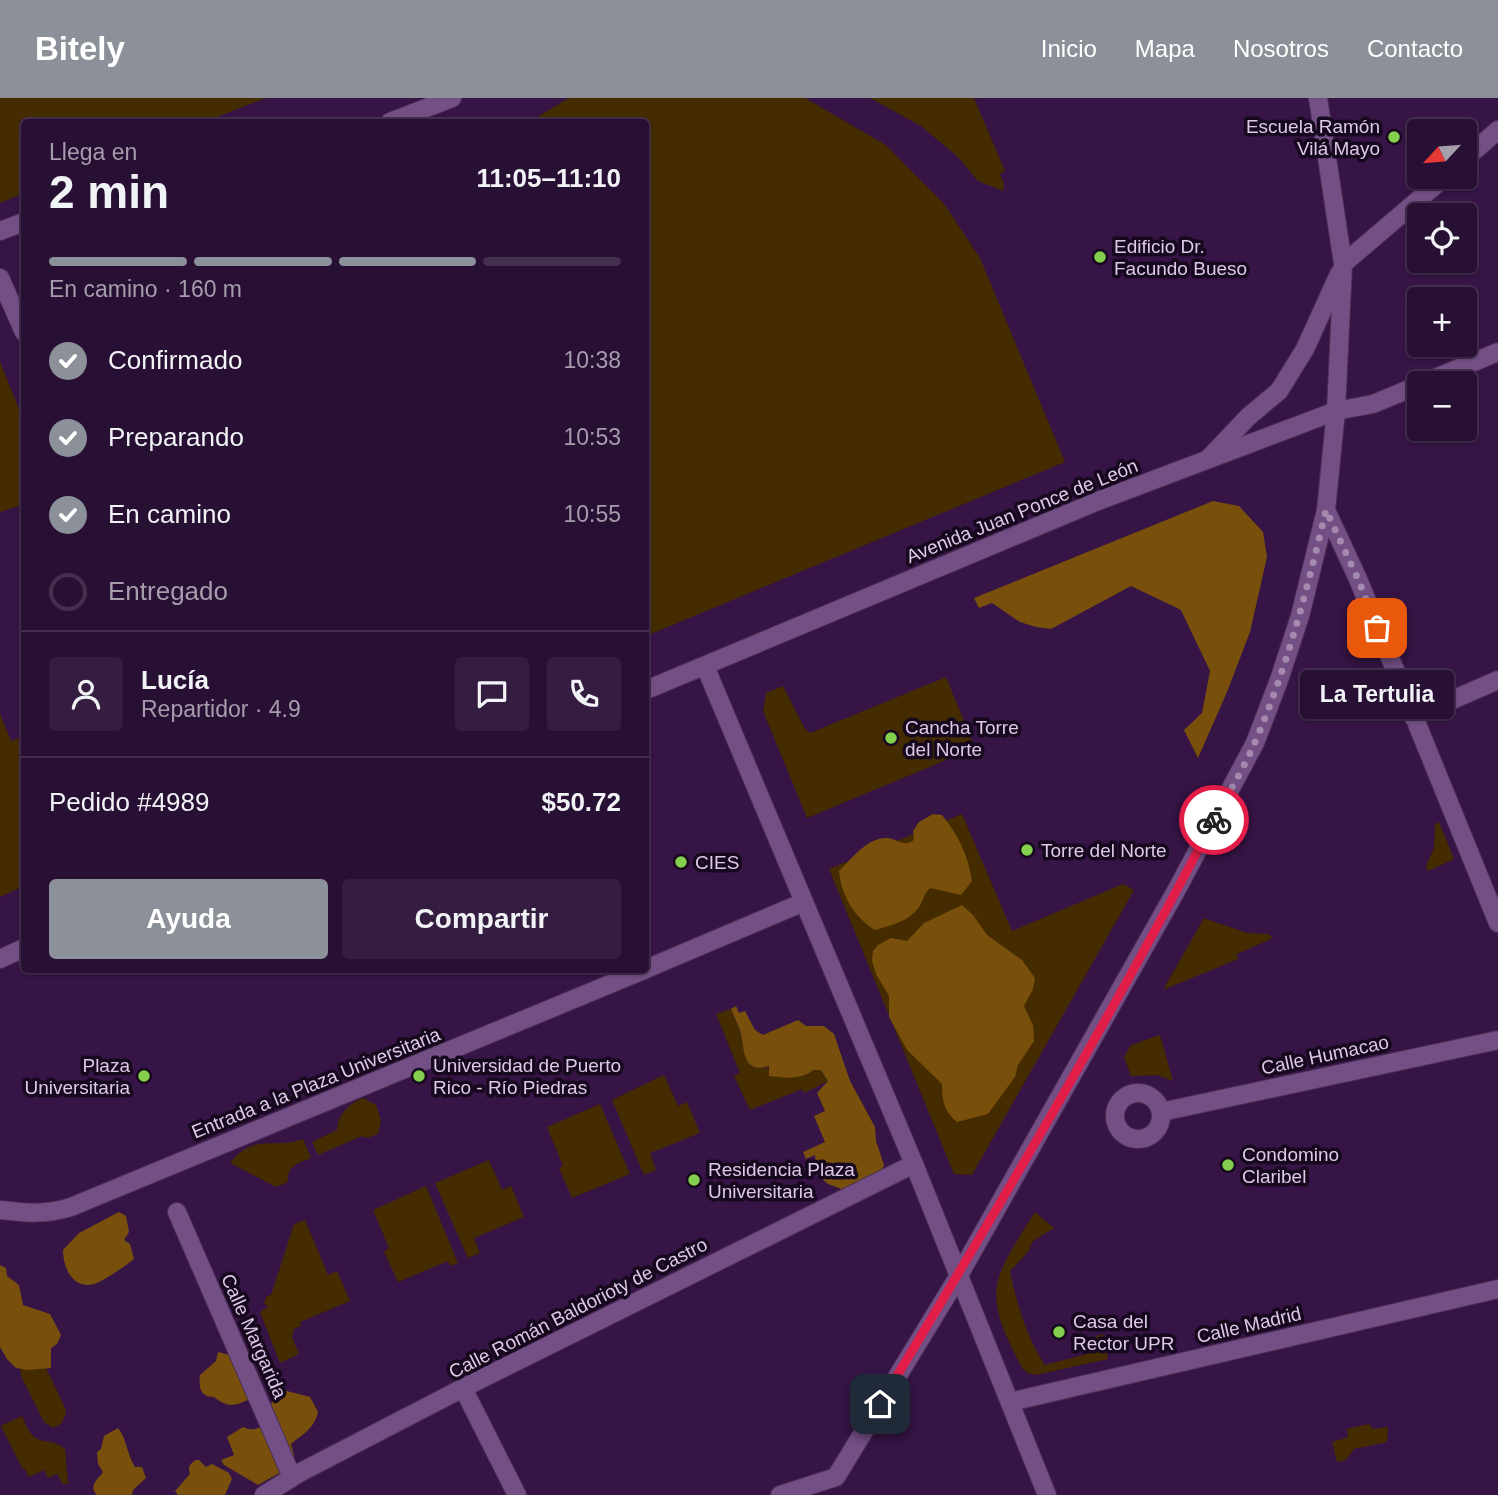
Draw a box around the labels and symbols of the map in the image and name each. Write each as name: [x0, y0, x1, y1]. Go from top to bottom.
place label: Escuela Ramón Vilá Mayo: [1246, 116, 1380, 159]
north arrow: [1407, 119, 1477, 189]
marker: Escuela Ramón Vilá Mayo: [1386, 129, 1402, 145]
place label: Edificio Dr. Facundo Bueso: [1114, 236, 1247, 279]
marker: Edificio Dr. Facundo Bueso: [1092, 249, 1108, 265]
street label: Avenida Juan Ponce de León: [903, 455, 1141, 567]
pin: [1347, 598, 1407, 658]
callout: La Tertulia: [1300, 670, 1454, 719]
place label: Cancha Torre del Norte: [905, 717, 1019, 760]
marker: Cancha Torre del Norte: [883, 730, 899, 746]
courier: [1179, 785, 1249, 855]
place label: Torre del Norte: [1041, 840, 1167, 861]
marker: Torre del Norte: [1019, 842, 1035, 858]
place label: CIES: [695, 852, 739, 873]
marker: CIES: [673, 854, 689, 870]
street label: Entrada a la Plaza Universitaria: [189, 1023, 444, 1143]
street label: Calle Humacao: [1259, 1031, 1391, 1079]
place label: Plaza Universitaria: [24, 1055, 130, 1098]
place label: Universidad de Puerto Rico - Río Piedras: [433, 1055, 621, 1098]
marker: Plaza Universitaria: [136, 1068, 152, 1084]
marker: Universidad de Puerto Rico - Río Piedras: [411, 1068, 427, 1084]
place label: Condomino Claribel: [1242, 1144, 1339, 1187]
marker: Condomino Claribel: [1220, 1157, 1236, 1173]
place label: Residencia Plaza Universitaria: [708, 1159, 855, 1202]
marker: Residencia Plaza Universitaria: [686, 1172, 702, 1188]
street label: Calle Román Baldorioty de Castro: [445, 1233, 711, 1383]
street label: Calle Margarida: [217, 1270, 291, 1402]
street label: Calle Madrid: [1195, 1303, 1303, 1347]
place label: Casa del Rector UPR: [1073, 1311, 1174, 1354]
marker: Casa del Rector UPR: [1051, 1324, 1067, 1340]
pin: [850, 1374, 910, 1434]

